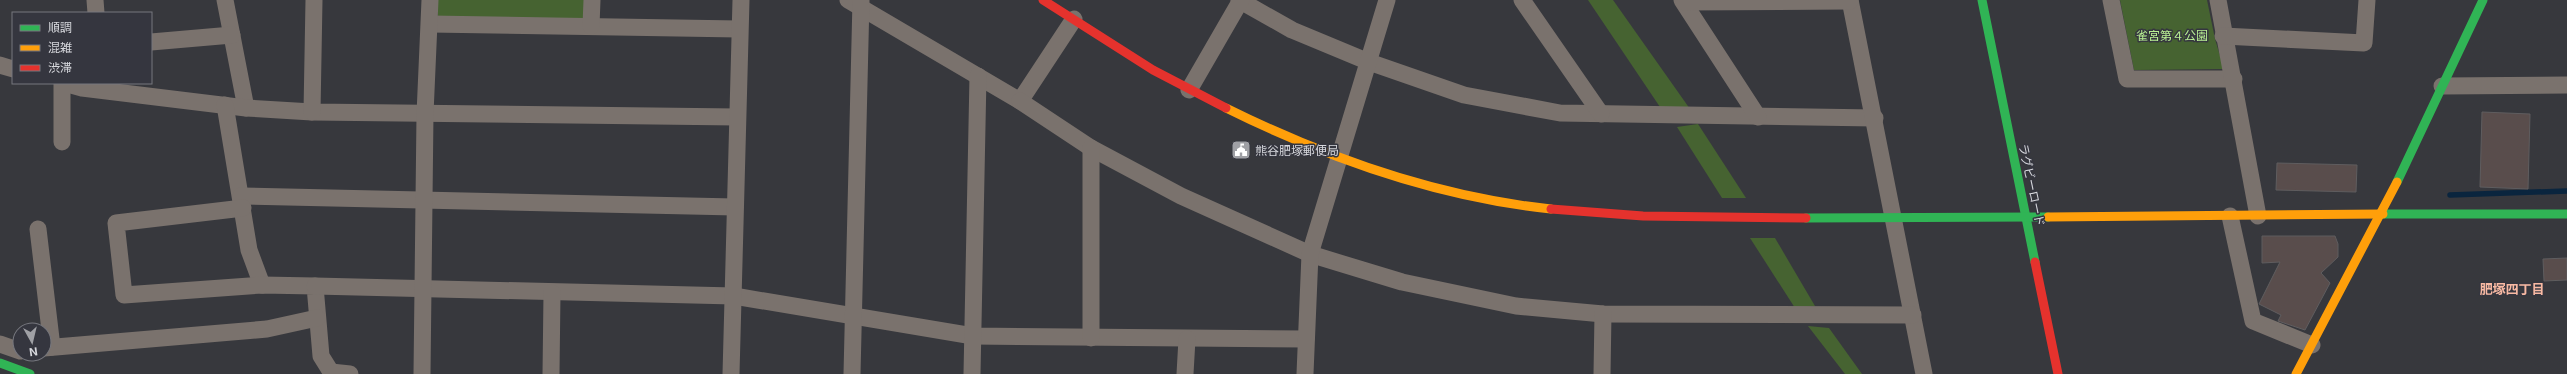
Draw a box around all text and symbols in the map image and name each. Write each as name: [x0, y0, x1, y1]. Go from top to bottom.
legend: [12, 12, 152, 84]
text: 順調: [48, 20, 72, 35]
park label: 雀宮第４公園: [2136, 28, 2208, 43]
text: 混雑: [48, 40, 72, 55]
text: 渋滞: [48, 60, 72, 75]
public building icon: 熊谷肥塚郵便局: [1230, 139, 1252, 161]
street label: ラグビーロード: [2016, 142, 2048, 228]
place label: 熊谷肥塚郵便局: [1255, 143, 1339, 158]
district label: 肥塚四丁目: [2479, 281, 2545, 297]
north arrow: [12, 322, 52, 362]
text: N: [28, 344, 39, 359]

